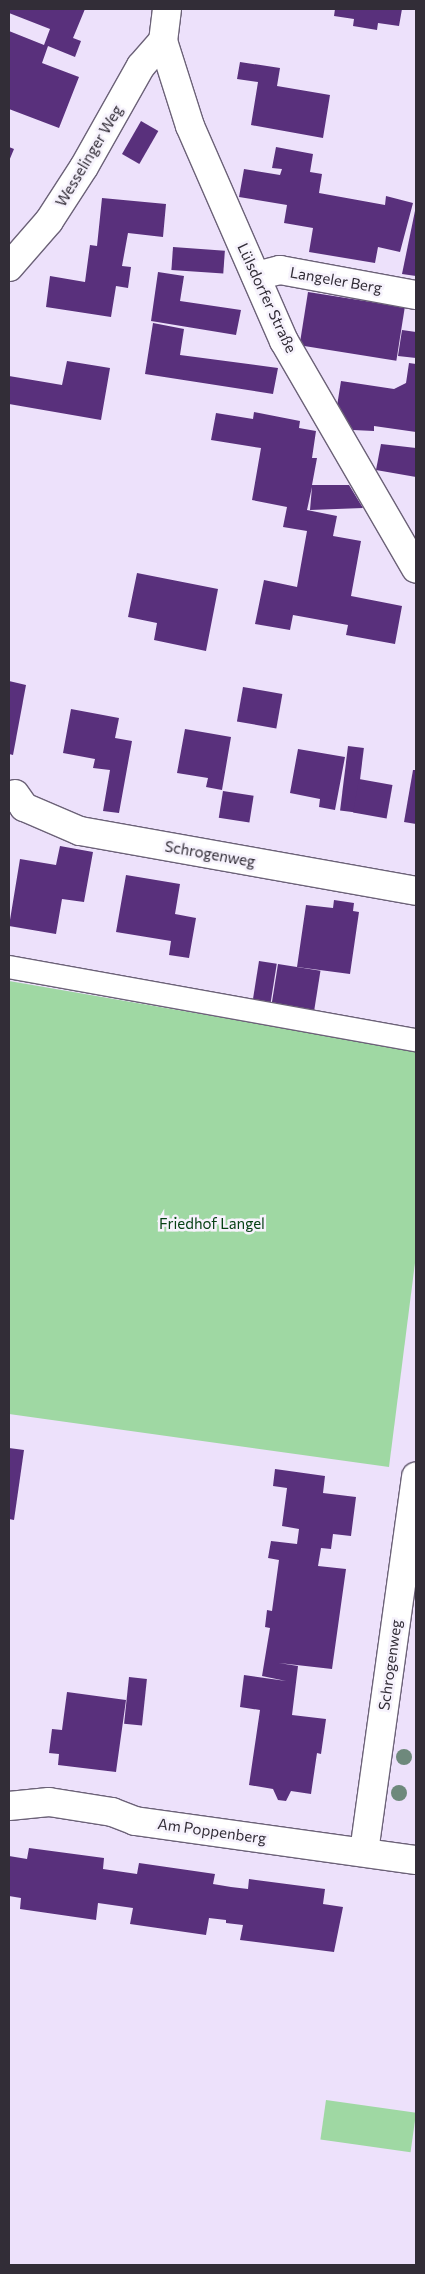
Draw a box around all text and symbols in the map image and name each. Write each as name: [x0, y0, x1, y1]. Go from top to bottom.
street label: Wesselinger Weg: [52, 102, 126, 210]
street label: Lülsdorfer Straße: [234, 240, 300, 356]
street label: Langeler Berg: [289, 263, 383, 297]
street label: Schrogenweg: [163, 837, 257, 871]
park label: Friedhof Langel: [159, 1215, 265, 1233]
street label: Schrogenweg: [375, 1618, 405, 1712]
street label: Am Poppenberg: [156, 1814, 268, 1848]

